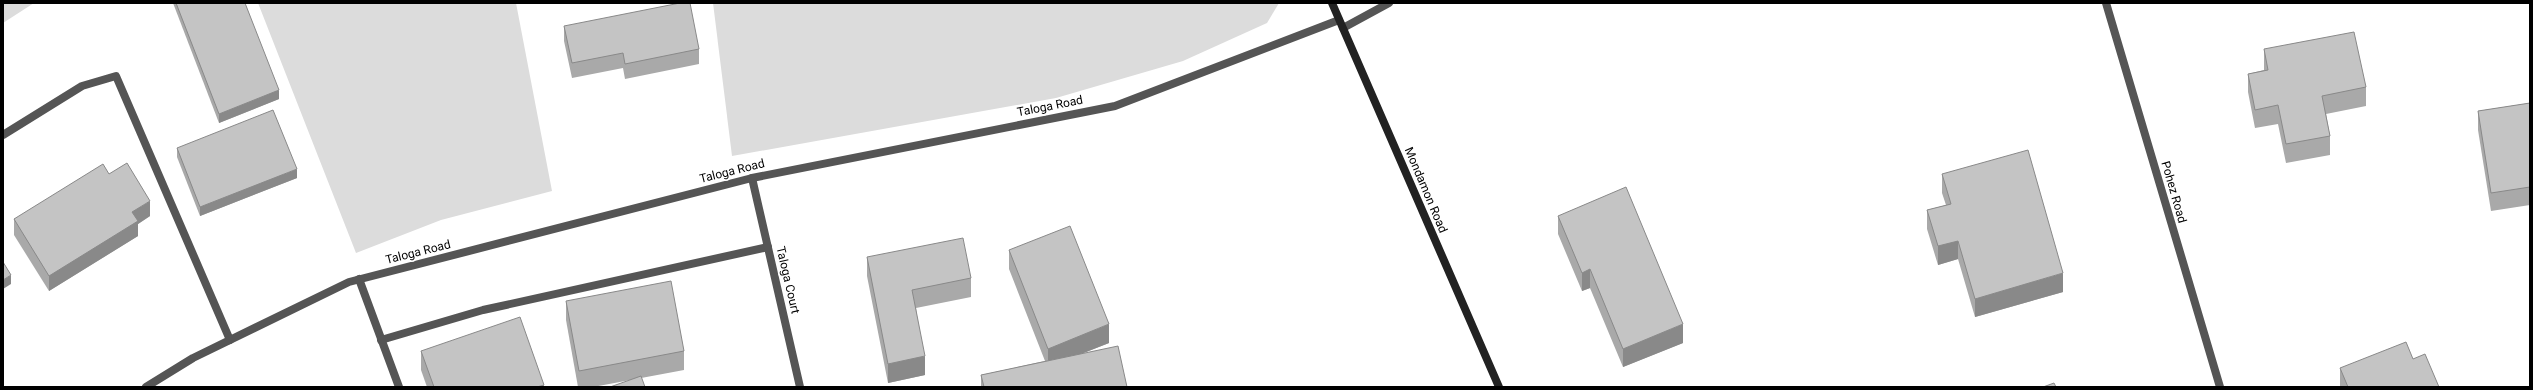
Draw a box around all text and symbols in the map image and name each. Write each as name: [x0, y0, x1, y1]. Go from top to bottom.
street label: Taloga Road: [1016, 93, 1084, 119]
street label: Mondamon Road: [1402, 145, 1450, 235]
street label: Taloga Road: [698, 156, 766, 186]
street label: Pohez Road: [2158, 159, 2190, 225]
street label: Taloga Road: [384, 237, 452, 267]
street label: Taloga Court: [773, 245, 803, 315]

